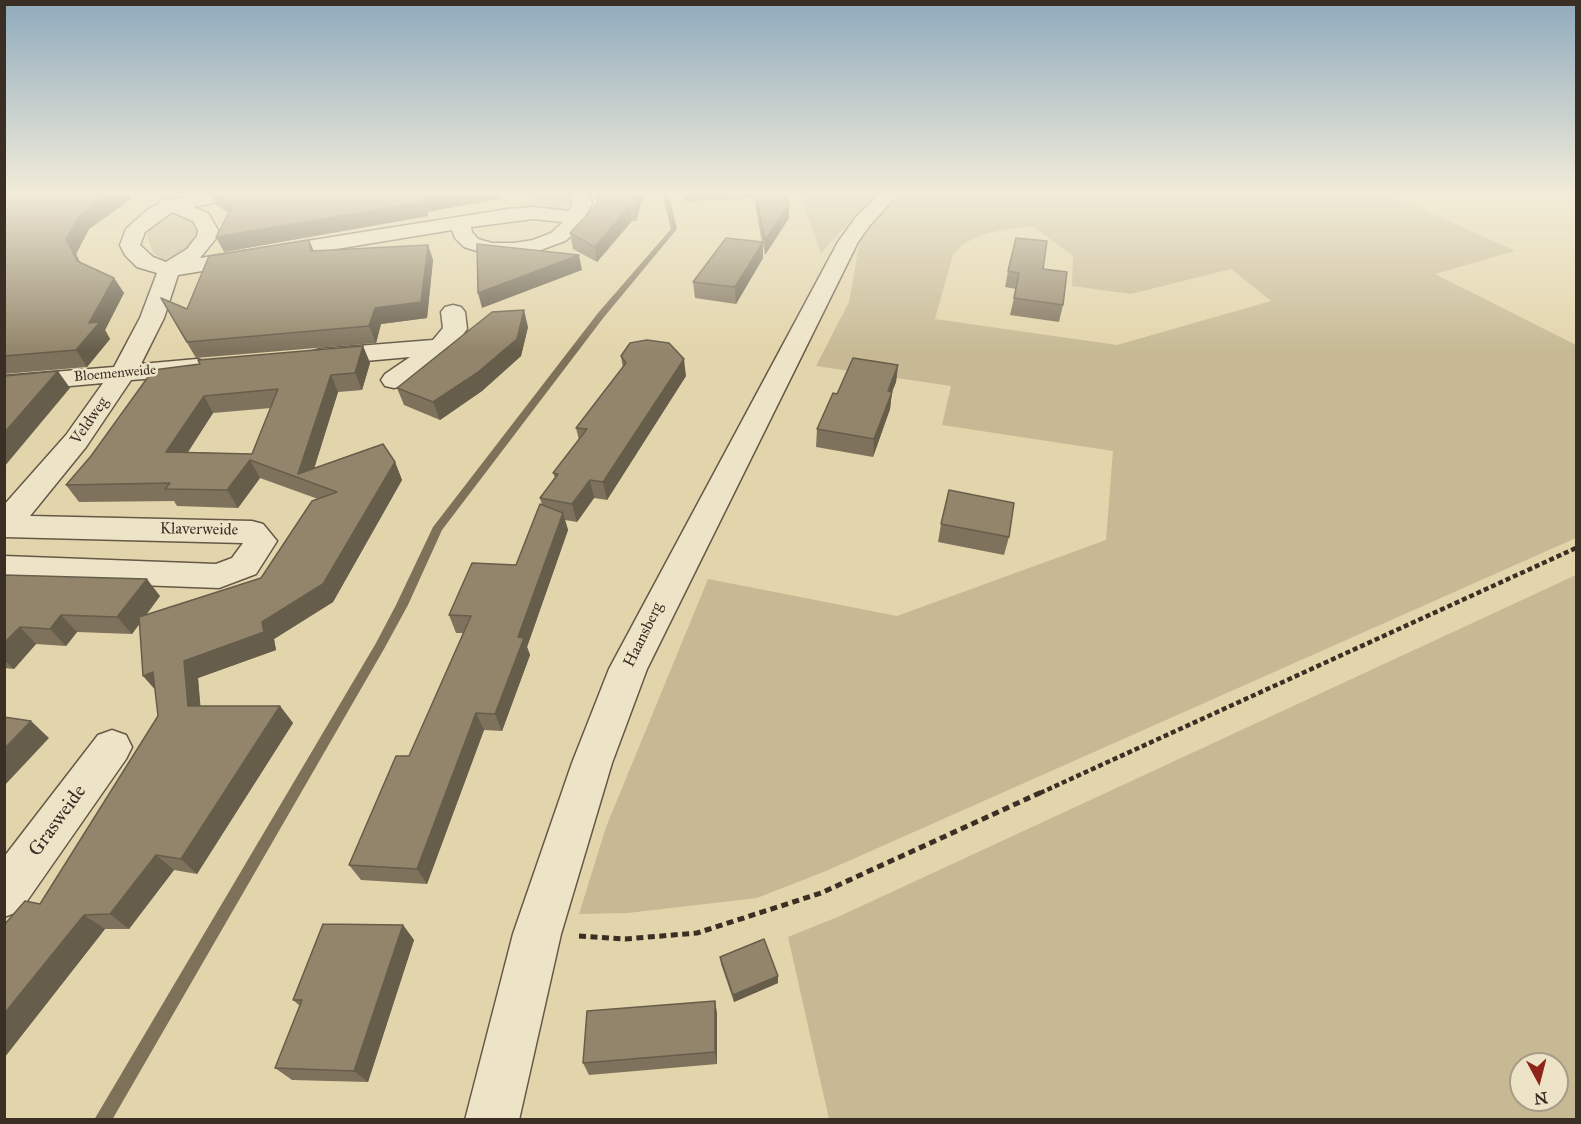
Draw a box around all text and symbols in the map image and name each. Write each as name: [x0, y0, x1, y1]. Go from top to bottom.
street label: Bloemenweide: [73, 362, 157, 386]
street label: Veldweg: [67, 394, 113, 448]
street label: Klaverweide: [160, 520, 238, 540]
street label: Haansberg: [620, 599, 668, 671]
street label: Grasweide: [24, 780, 92, 862]
north arrow: [1509, 1052, 1569, 1112]
text: N: [1533, 1088, 1549, 1109]

